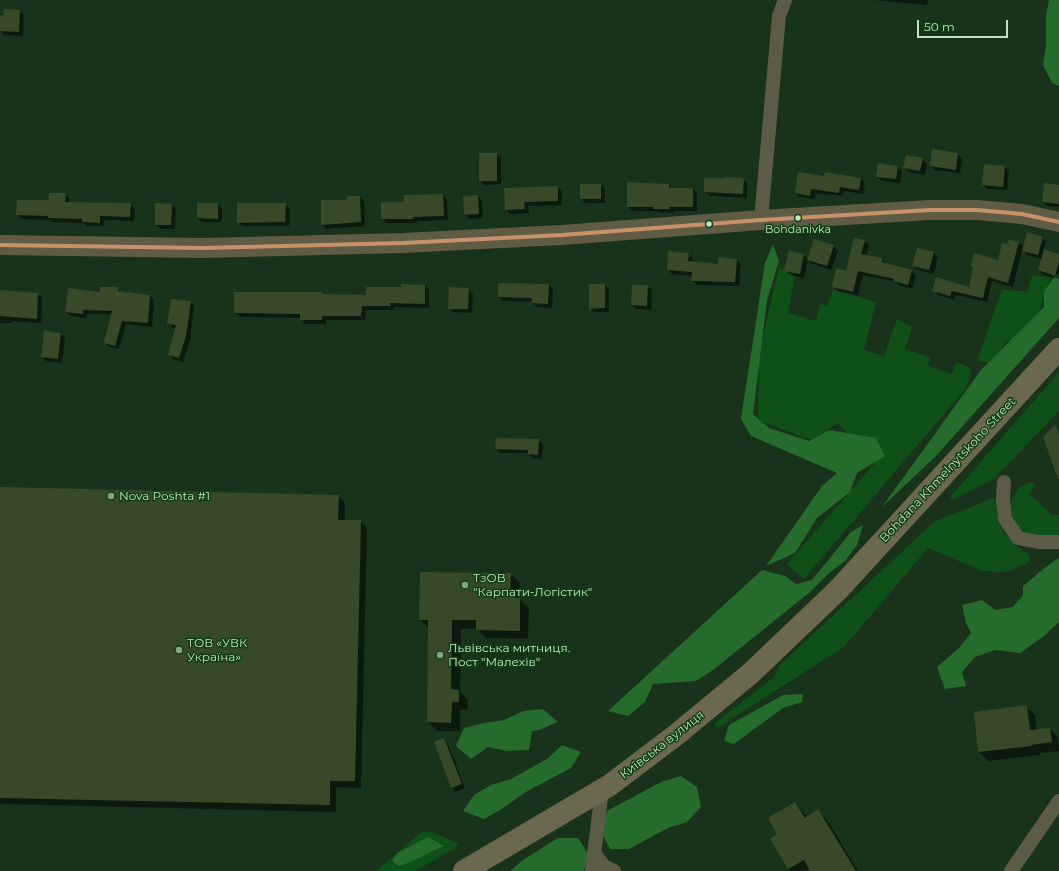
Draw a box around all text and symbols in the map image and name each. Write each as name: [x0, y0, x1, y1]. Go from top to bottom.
scale bar: [919, 12, 1010, 38]
text: 50 m: [924, 19, 955, 34]
marker: Bohdanivka: [793, 213, 803, 223]
unlabelled marker: [704, 219, 714, 229]
place label: Bohdanivka: [765, 223, 831, 237]
street label: Bohdana Khmelnytskoho Street: [877, 395, 1019, 545]
place label: Nova Poshta #1: [119, 489, 210, 503]
marker: Nova Poshta #1: [106, 491, 116, 501]
place label: ТзОВ "Карпати-Логістик": [473, 571, 592, 599]
marker: ТзОВ "Карпати-Логістик": [460, 580, 470, 590]
place label: ТОВ «УВК Україна»: [187, 636, 247, 664]
place label: Львівська митниця. Пост "Малехів": [448, 641, 570, 669]
marker: ТОВ «УВК Україна»: [174, 645, 184, 655]
marker: Львівська митниця. Пост "Малехів": [435, 650, 445, 660]
street label: Київська вулиця: [617, 708, 707, 782]

